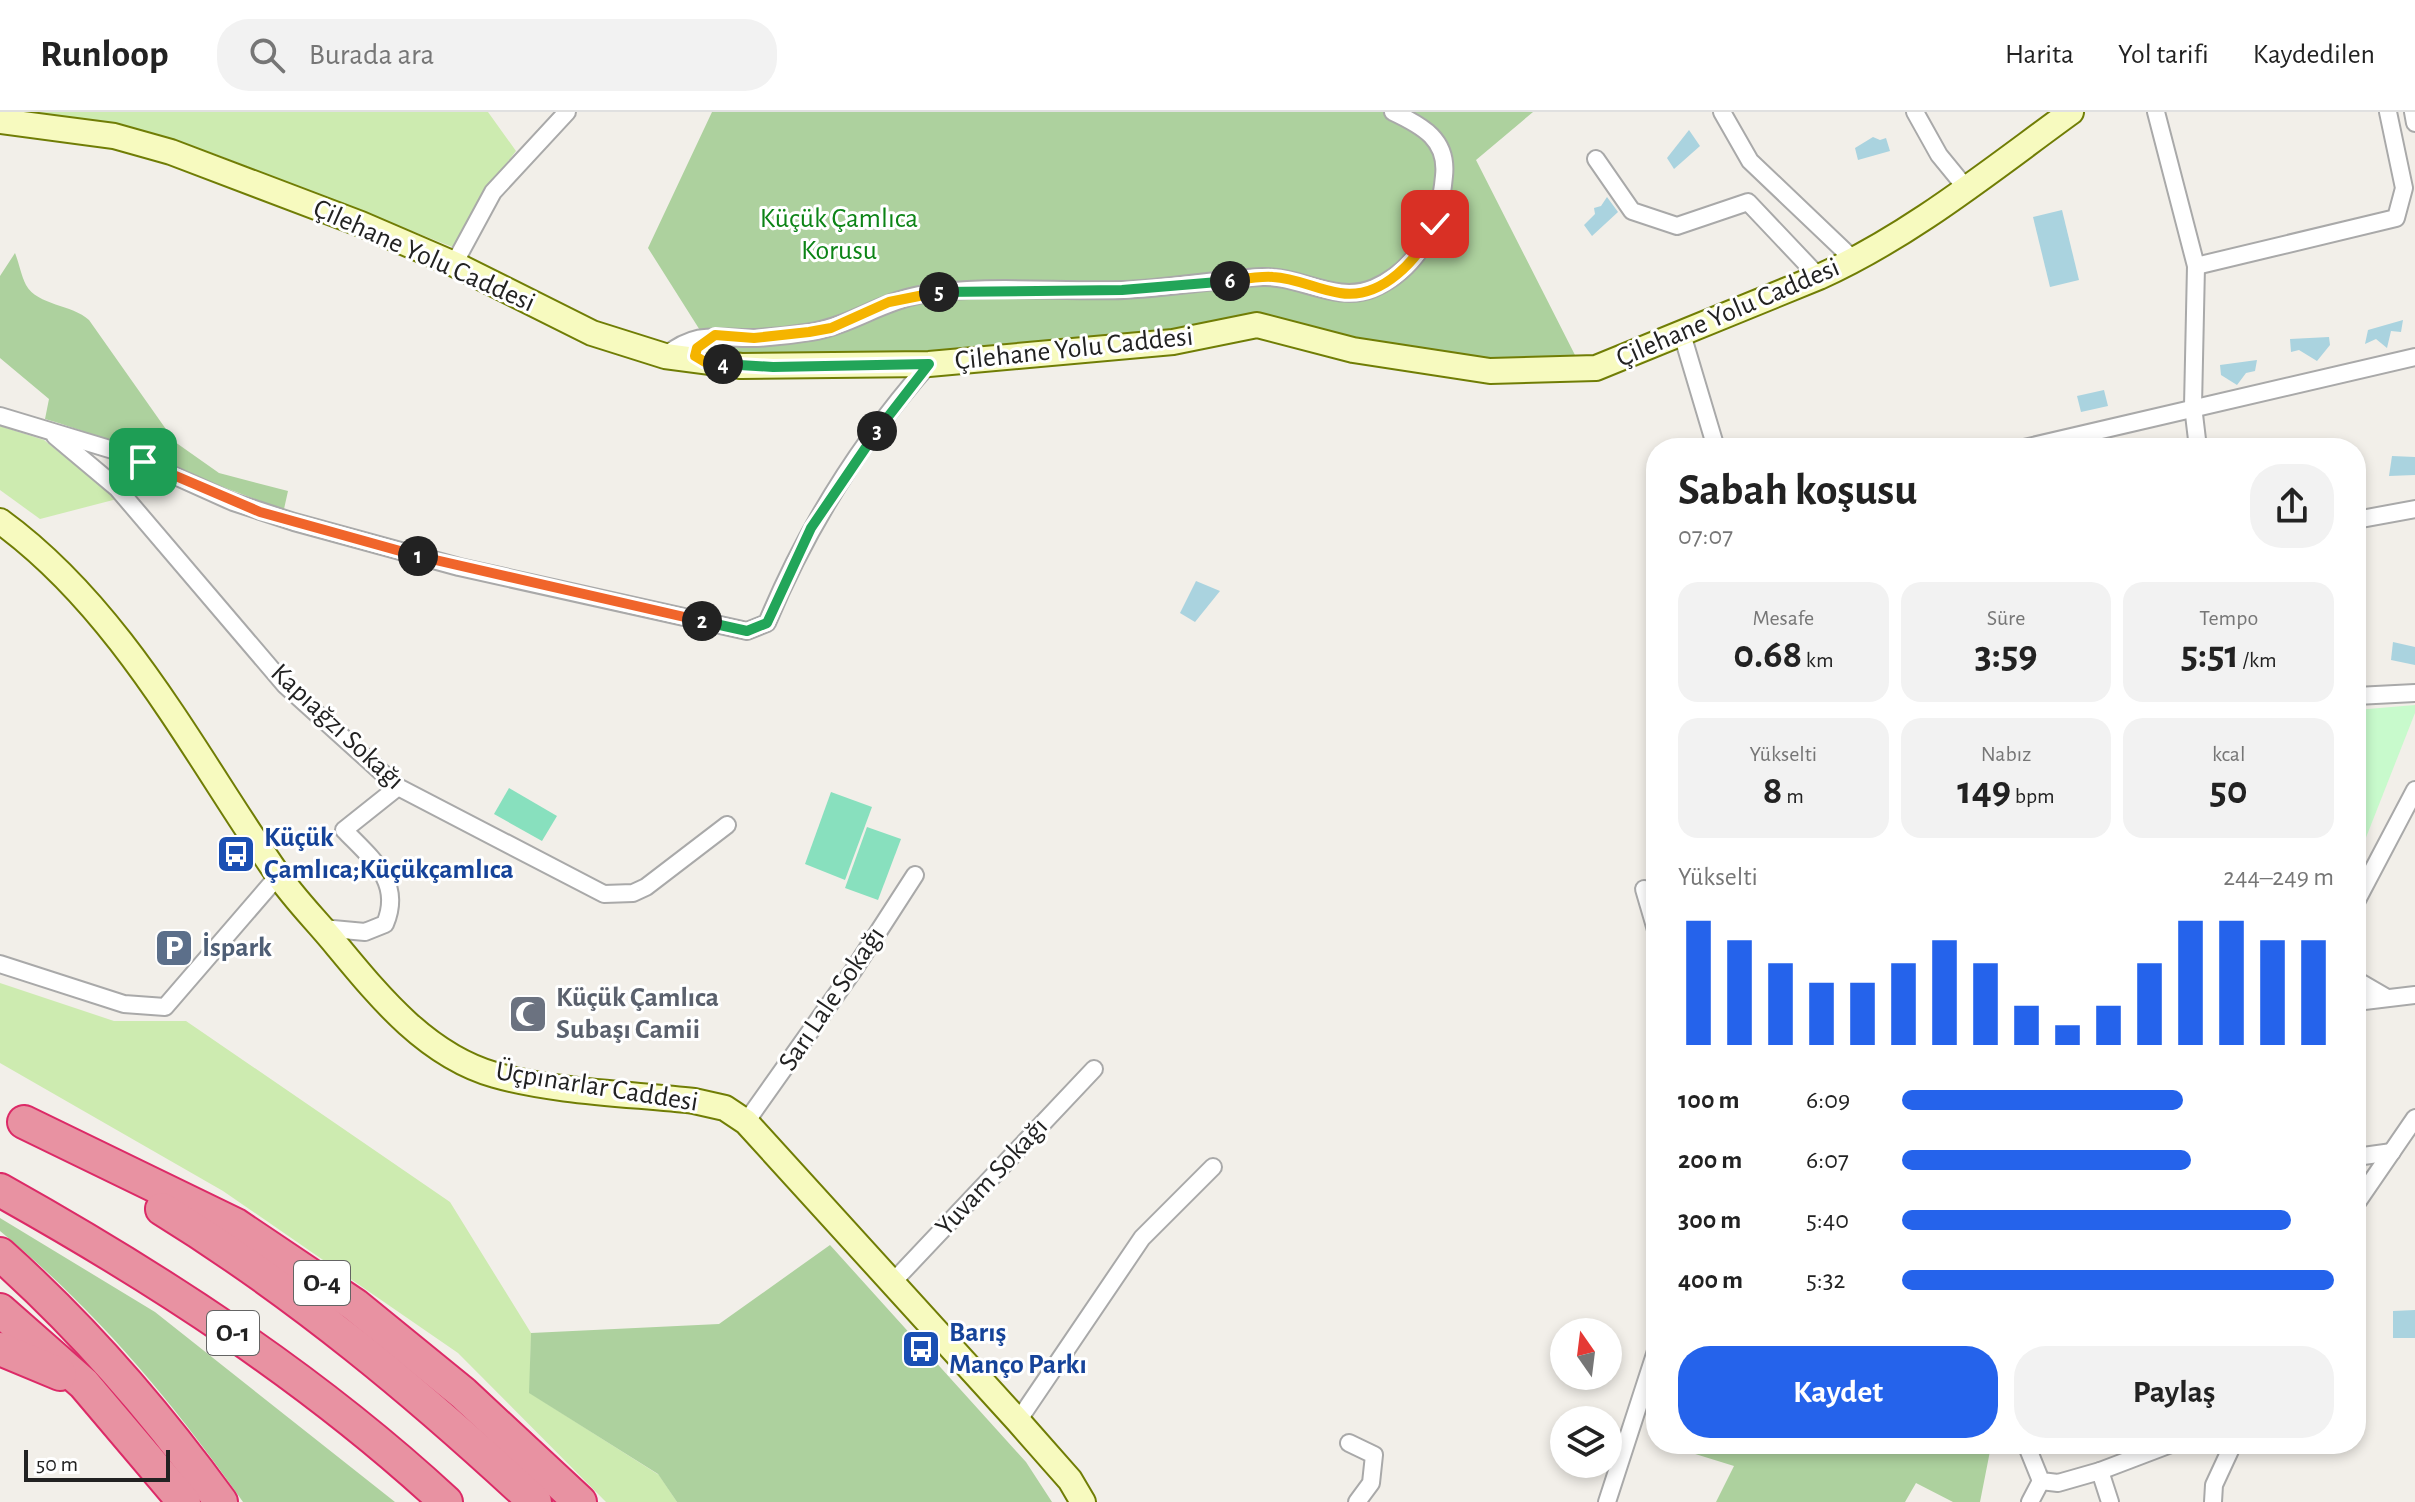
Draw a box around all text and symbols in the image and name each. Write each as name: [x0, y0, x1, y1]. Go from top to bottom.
search box: [217, 19, 777, 91]
icon: search: [245, 33, 289, 77]
text: Runloop: [40, 36, 169, 74]
text: Burada ara: [309, 40, 434, 70]
text: Harita: [2005, 41, 2074, 69]
text: Yol tarifi: [2118, 41, 2209, 69]
text: Kaydedilen: [2253, 41, 2375, 69]
pin: [1401, 190, 1469, 258]
street label: Çilehane Yolu Caddesi: [309, 195, 539, 317]
icon: check: [1413, 202, 1457, 246]
park label: Küçük Çamlıca Korusu: [760, 205, 918, 265]
street label: Çilehane Yolu Caddesi: [1612, 253, 1844, 373]
pin: 6: [1210, 261, 1250, 301]
text: 6: [1225, 270, 1235, 292]
pin: 5: [919, 272, 959, 312]
text: 5: [934, 281, 944, 303]
street label: Çilehane Yolu Caddesi: [953, 323, 1195, 375]
pin: 4: [703, 344, 743, 384]
text: 4: [717, 353, 729, 375]
pin: 3: [857, 411, 897, 451]
text: 3: [872, 420, 882, 442]
pin: [109, 428, 177, 496]
icon: arrive: [121, 440, 165, 484]
button: share: [2250, 464, 2334, 548]
text: Sabah koşusu: [1678, 469, 1917, 513]
text: 07:07: [1678, 523, 1733, 549]
pin: 1: [398, 536, 438, 576]
text: 1: [414, 545, 422, 567]
pin: 2: [682, 601, 722, 641]
text: Mesafe: [1753, 607, 1814, 629]
text: Süre: [1987, 607, 2025, 629]
text: Tempo: [2199, 607, 2258, 629]
text: 2: [697, 610, 707, 632]
text: 0.68: [1733, 635, 1802, 675]
text: 3:59: [1974, 635, 2037, 675]
text: 5:51: [2181, 635, 2239, 675]
text: km: [1802, 649, 1833, 671]
text: /km: [2239, 649, 2277, 671]
street label: Kapıağzı Sokağı: [265, 659, 409, 795]
text: Yükselti: [1750, 743, 1817, 765]
text: Nabız: [1981, 743, 2031, 765]
text: kcal: [2212, 743, 2245, 765]
text: 8: [1763, 771, 1783, 811]
text: 149: [1957, 771, 2011, 811]
text: 50: [2210, 771, 2248, 811]
text: m: [1783, 785, 1804, 807]
text: bpm: [2011, 785, 2055, 807]
place label: Küçük Çamlıca;Küçükçamlıca: [264, 824, 514, 884]
bus stop icon: Küçük Çamlıca;Küçükçamlıca: [215, 833, 257, 875]
text: Yükselti: [1678, 864, 1758, 890]
text: 244–249 m: [2223, 864, 2334, 890]
street label: Sarı Lale Sokağı: [774, 922, 890, 1076]
parking icon: İspark: [153, 927, 195, 969]
place label: İspark: [202, 932, 272, 962]
place label: Küçük Çamlıca Subaşı Camii: [556, 984, 719, 1044]
mosque icon: Küçük Çamlıca Subaşı Camii: [507, 993, 549, 1035]
street label: Üçpınarlar Caddesi: [494, 1055, 700, 1117]
text: 100 m: [1678, 1087, 1739, 1113]
text: 6:09: [1806, 1087, 1850, 1113]
street label: Yuvam Sokağı: [931, 1113, 1053, 1241]
text: 200 m: [1678, 1147, 1742, 1173]
text: 6:07: [1806, 1147, 1849, 1173]
text: 300 m: [1678, 1207, 1741, 1233]
text: 5:40: [1806, 1207, 1849, 1233]
road number: O-4: [294, 1261, 350, 1305]
text: 400 m: [1678, 1267, 1743, 1293]
text: 5:32: [1806, 1267, 1845, 1293]
road number: O-1: [207, 1311, 259, 1355]
north arrow: [1550, 1318, 1622, 1390]
map controls: [1550, 1318, 1622, 1478]
place label: Barış Manço Parkı: [949, 1319, 1087, 1379]
bus stop icon: Barış Manço Parkı: [900, 1328, 942, 1370]
button: Kaydet: [1678, 1346, 1998, 1438]
button: Paylaş: [2014, 1346, 2334, 1438]
button: layers: [1550, 1406, 1622, 1478]
scale bar: [24, 1446, 170, 1482]
text: 50 m: [36, 1453, 78, 1475]

